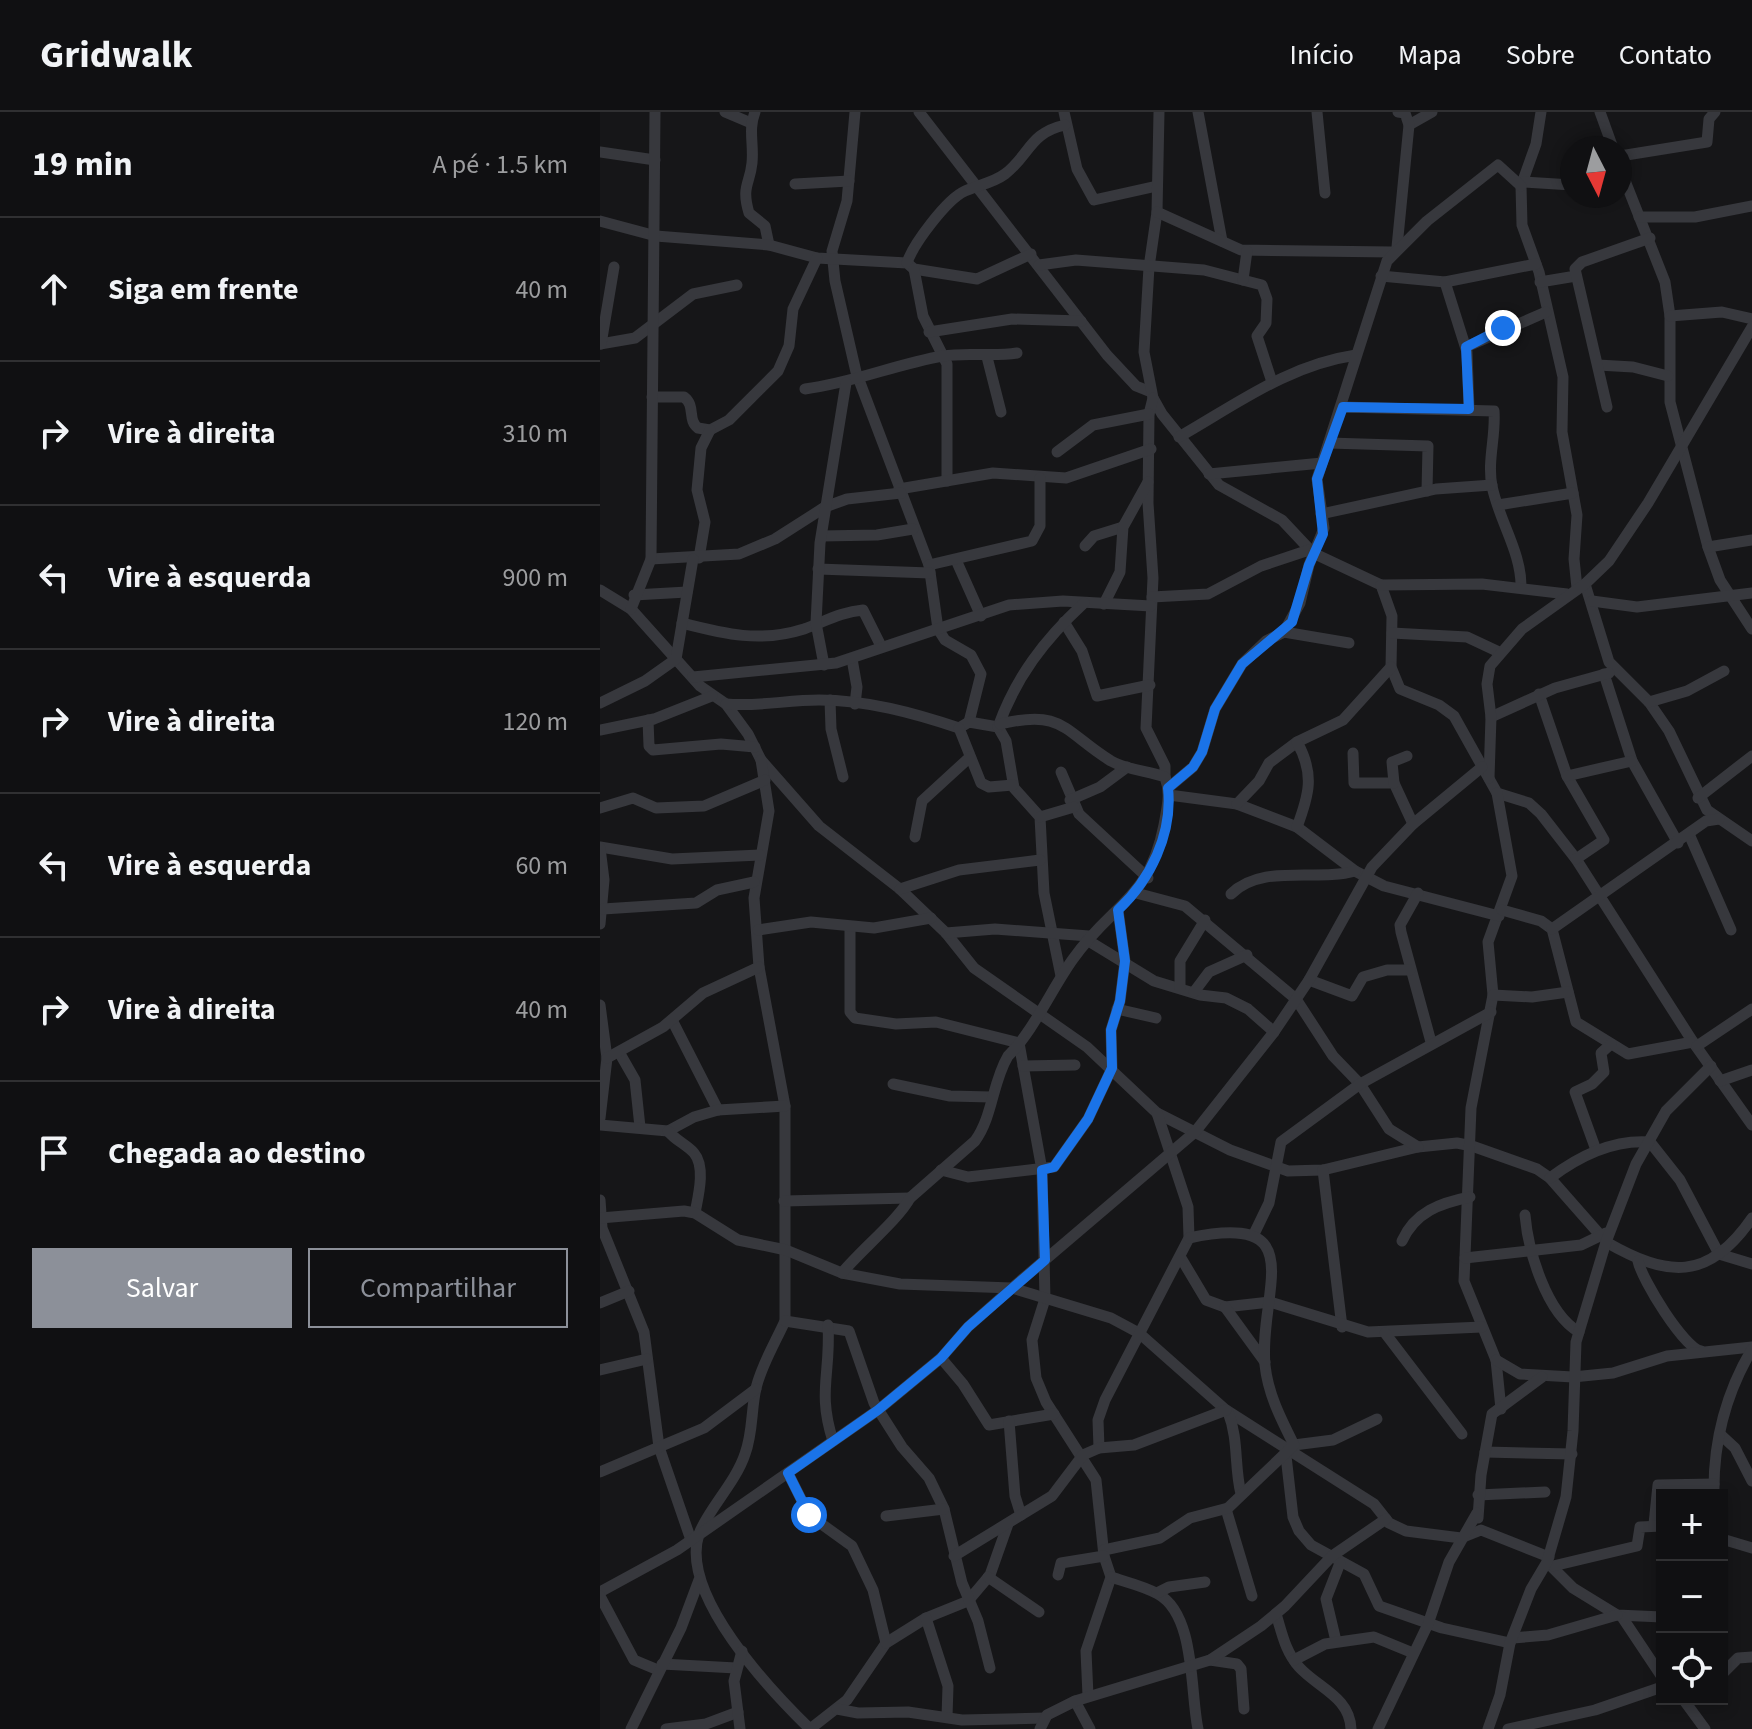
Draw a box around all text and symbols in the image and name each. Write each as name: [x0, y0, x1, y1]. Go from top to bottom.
text: Gridwalk: [40, 28, 192, 82]
text: Início: [1290, 35, 1354, 75]
text: Mapa: [1398, 35, 1462, 75]
text: Sobre: [1506, 35, 1575, 75]
text: Contato: [1619, 35, 1712, 75]
north arrow: [1560, 136, 1632, 208]
text: 19 min: [32, 140, 133, 189]
text: A pé · 1.5 km: [433, 146, 568, 183]
icon: ahead: [32, 267, 76, 311]
text: Siga em frente: [108, 268, 299, 311]
text: 40 m: [515, 271, 568, 308]
route end: [1485, 310, 1521, 346]
icon: right: [32, 411, 76, 455]
text: Vire à direita: [108, 412, 276, 455]
text: 310 m: [502, 415, 568, 452]
icon: left: [32, 555, 76, 599]
text: Vire à esquerda: [108, 556, 311, 599]
text: 900 m: [502, 559, 568, 596]
icon: right: [32, 699, 76, 743]
text: Vire à direita: [108, 700, 276, 743]
text: 120 m: [502, 703, 568, 740]
icon: left: [32, 843, 76, 887]
text: Vire à esquerda: [108, 844, 311, 887]
text: 60 m: [515, 847, 568, 884]
icon: right: [32, 987, 76, 1031]
text: Vire à direita: [108, 988, 276, 1031]
text: 40 m: [515, 991, 568, 1028]
icon: arrive: [32, 1131, 76, 1175]
text: Chegada ao destino: [108, 1132, 366, 1175]
button: Salvar: [32, 1248, 292, 1328]
button: Compartilhar: [308, 1248, 568, 1328]
map controls: [1656, 1489, 1728, 1705]
button: +: [1656, 1489, 1728, 1561]
route start: [791, 1497, 827, 1533]
button: −: [1656, 1561, 1728, 1633]
button: locate: [1656, 1633, 1728, 1705]

